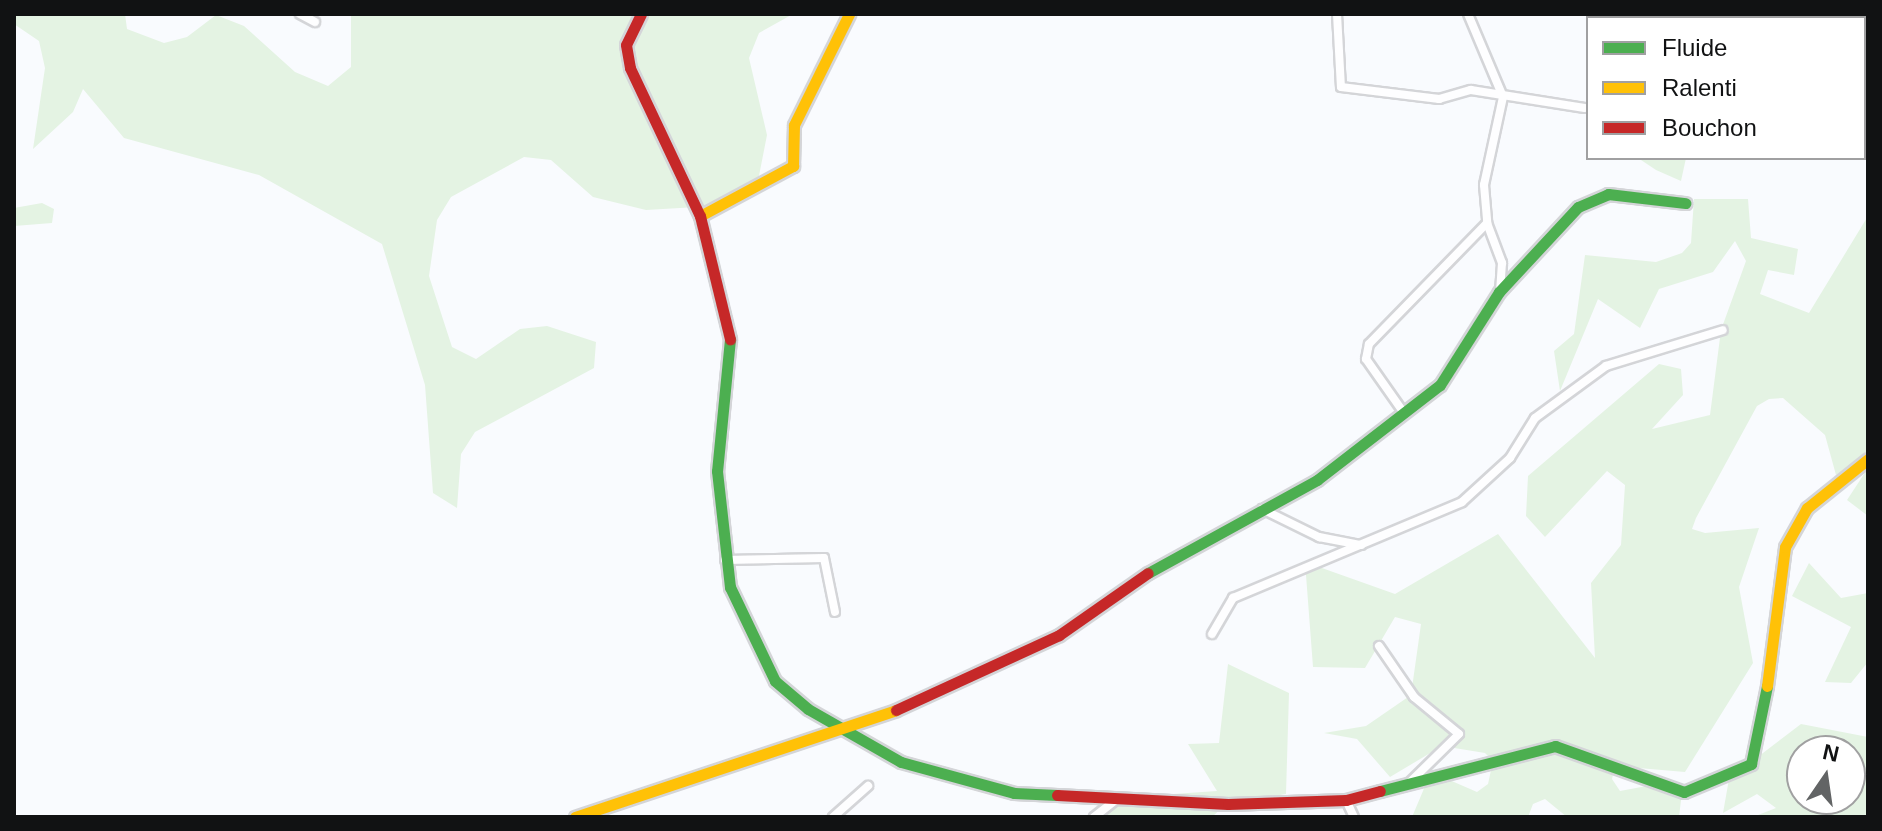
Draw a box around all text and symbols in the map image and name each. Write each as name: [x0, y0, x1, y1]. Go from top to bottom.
legend: [1586, 16, 1866, 160]
text: Fluide: [1662, 34, 1727, 61]
text: Ralenti: [1662, 74, 1737, 101]
text: Bouchon: [1662, 114, 1757, 141]
north arrow: [1786, 735, 1866, 815]
text: N: [1821, 739, 1842, 767]

